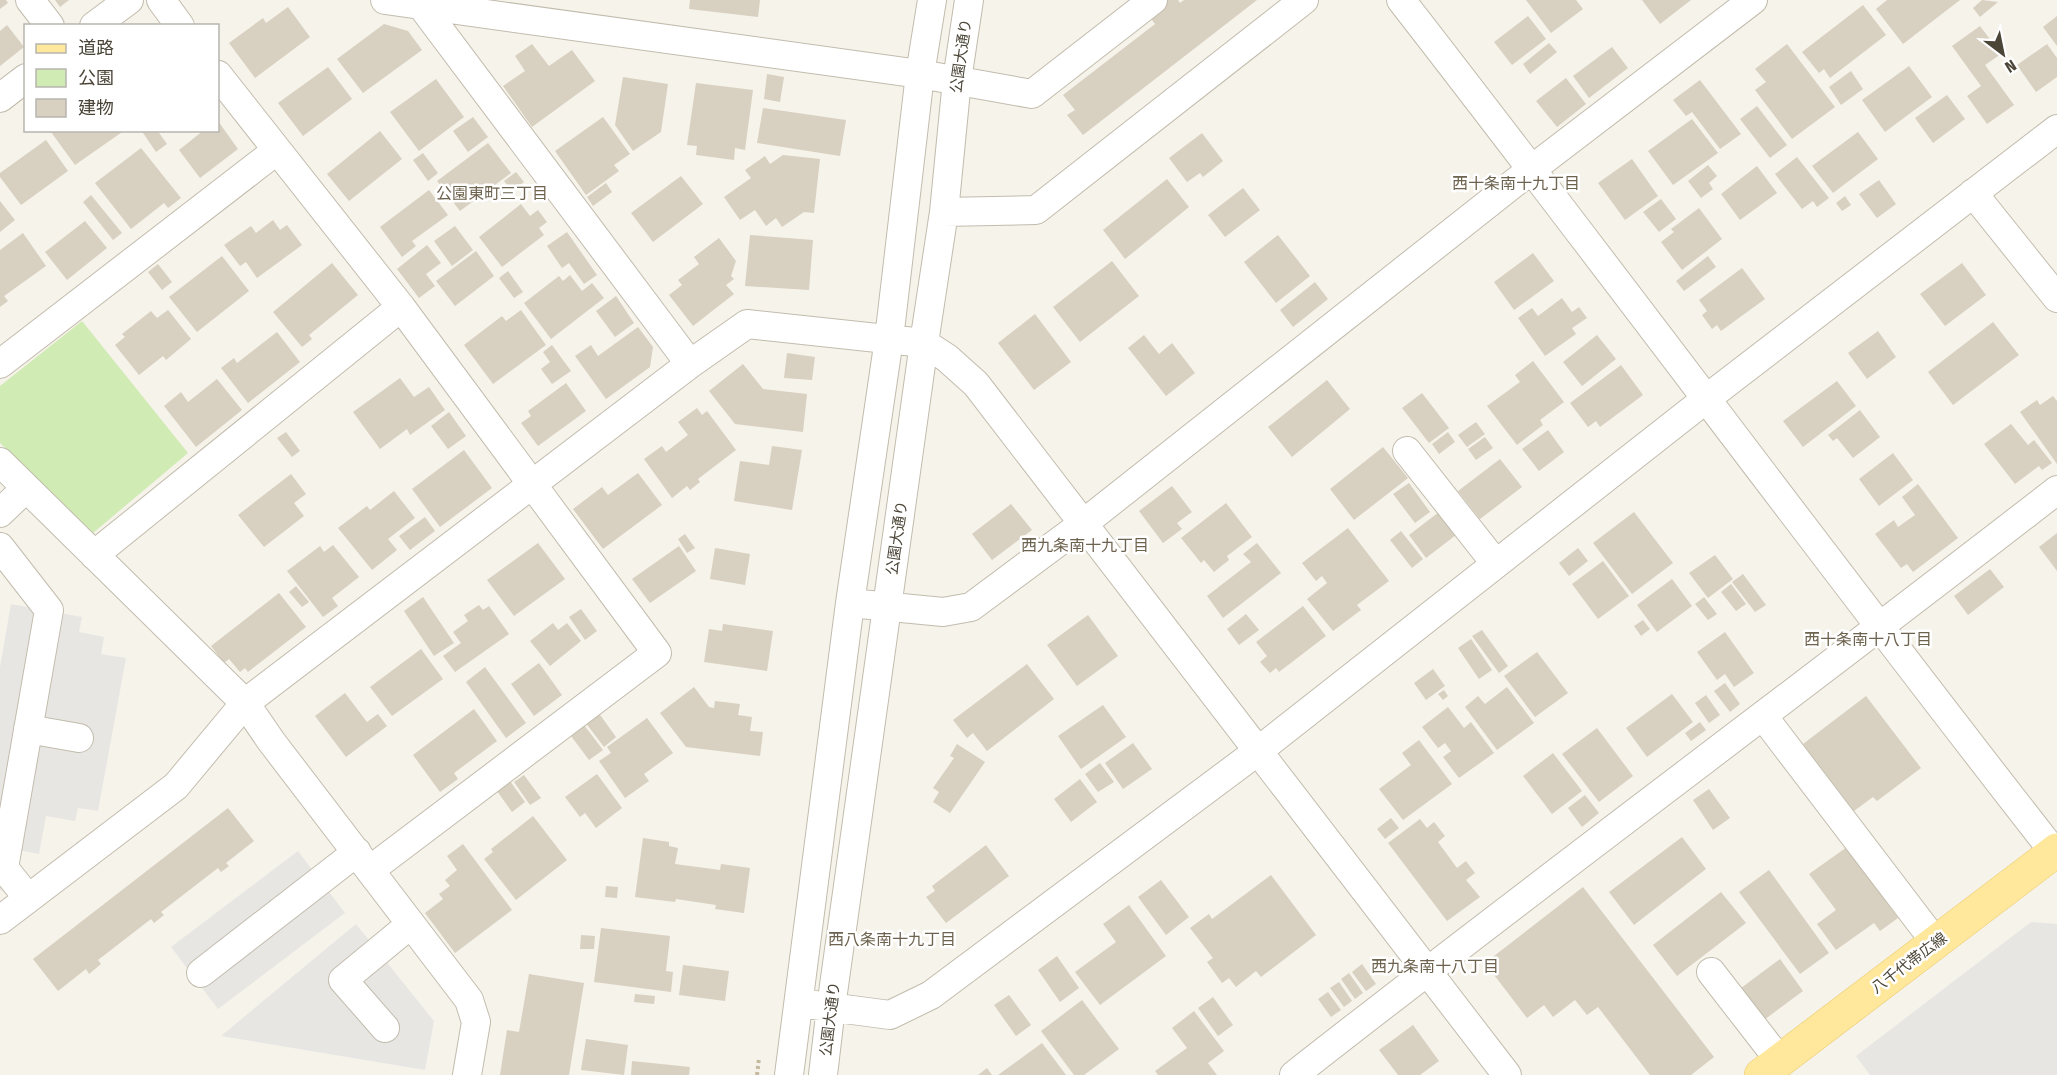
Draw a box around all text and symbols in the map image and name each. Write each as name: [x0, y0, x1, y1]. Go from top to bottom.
street label: 公園大通り: [947, 18, 975, 94]
legend: [24, 24, 219, 132]
north arrow: [1973, 24, 2033, 84]
text: 道路: [78, 37, 114, 59]
text: N: [2002, 56, 2020, 77]
text: 公園: [78, 67, 114, 89]
text: 建物: [78, 97, 114, 119]
district label: 西十条南十九丁目: [1452, 174, 1580, 193]
district label: 公園東町三丁目: [436, 184, 548, 203]
street label: 公園大通り: [883, 500, 911, 576]
district label: 西九条南十九丁目: [1021, 536, 1149, 555]
district label: 西十条南十八丁目: [1804, 630, 1932, 649]
street label: 八千代帯広線: [1868, 929, 1950, 997]
district label: 西八条南十九丁目: [828, 930, 956, 949]
district label: 西九条南十八丁目: [1371, 957, 1499, 976]
street label: 公園大通り: [816, 981, 844, 1057]

